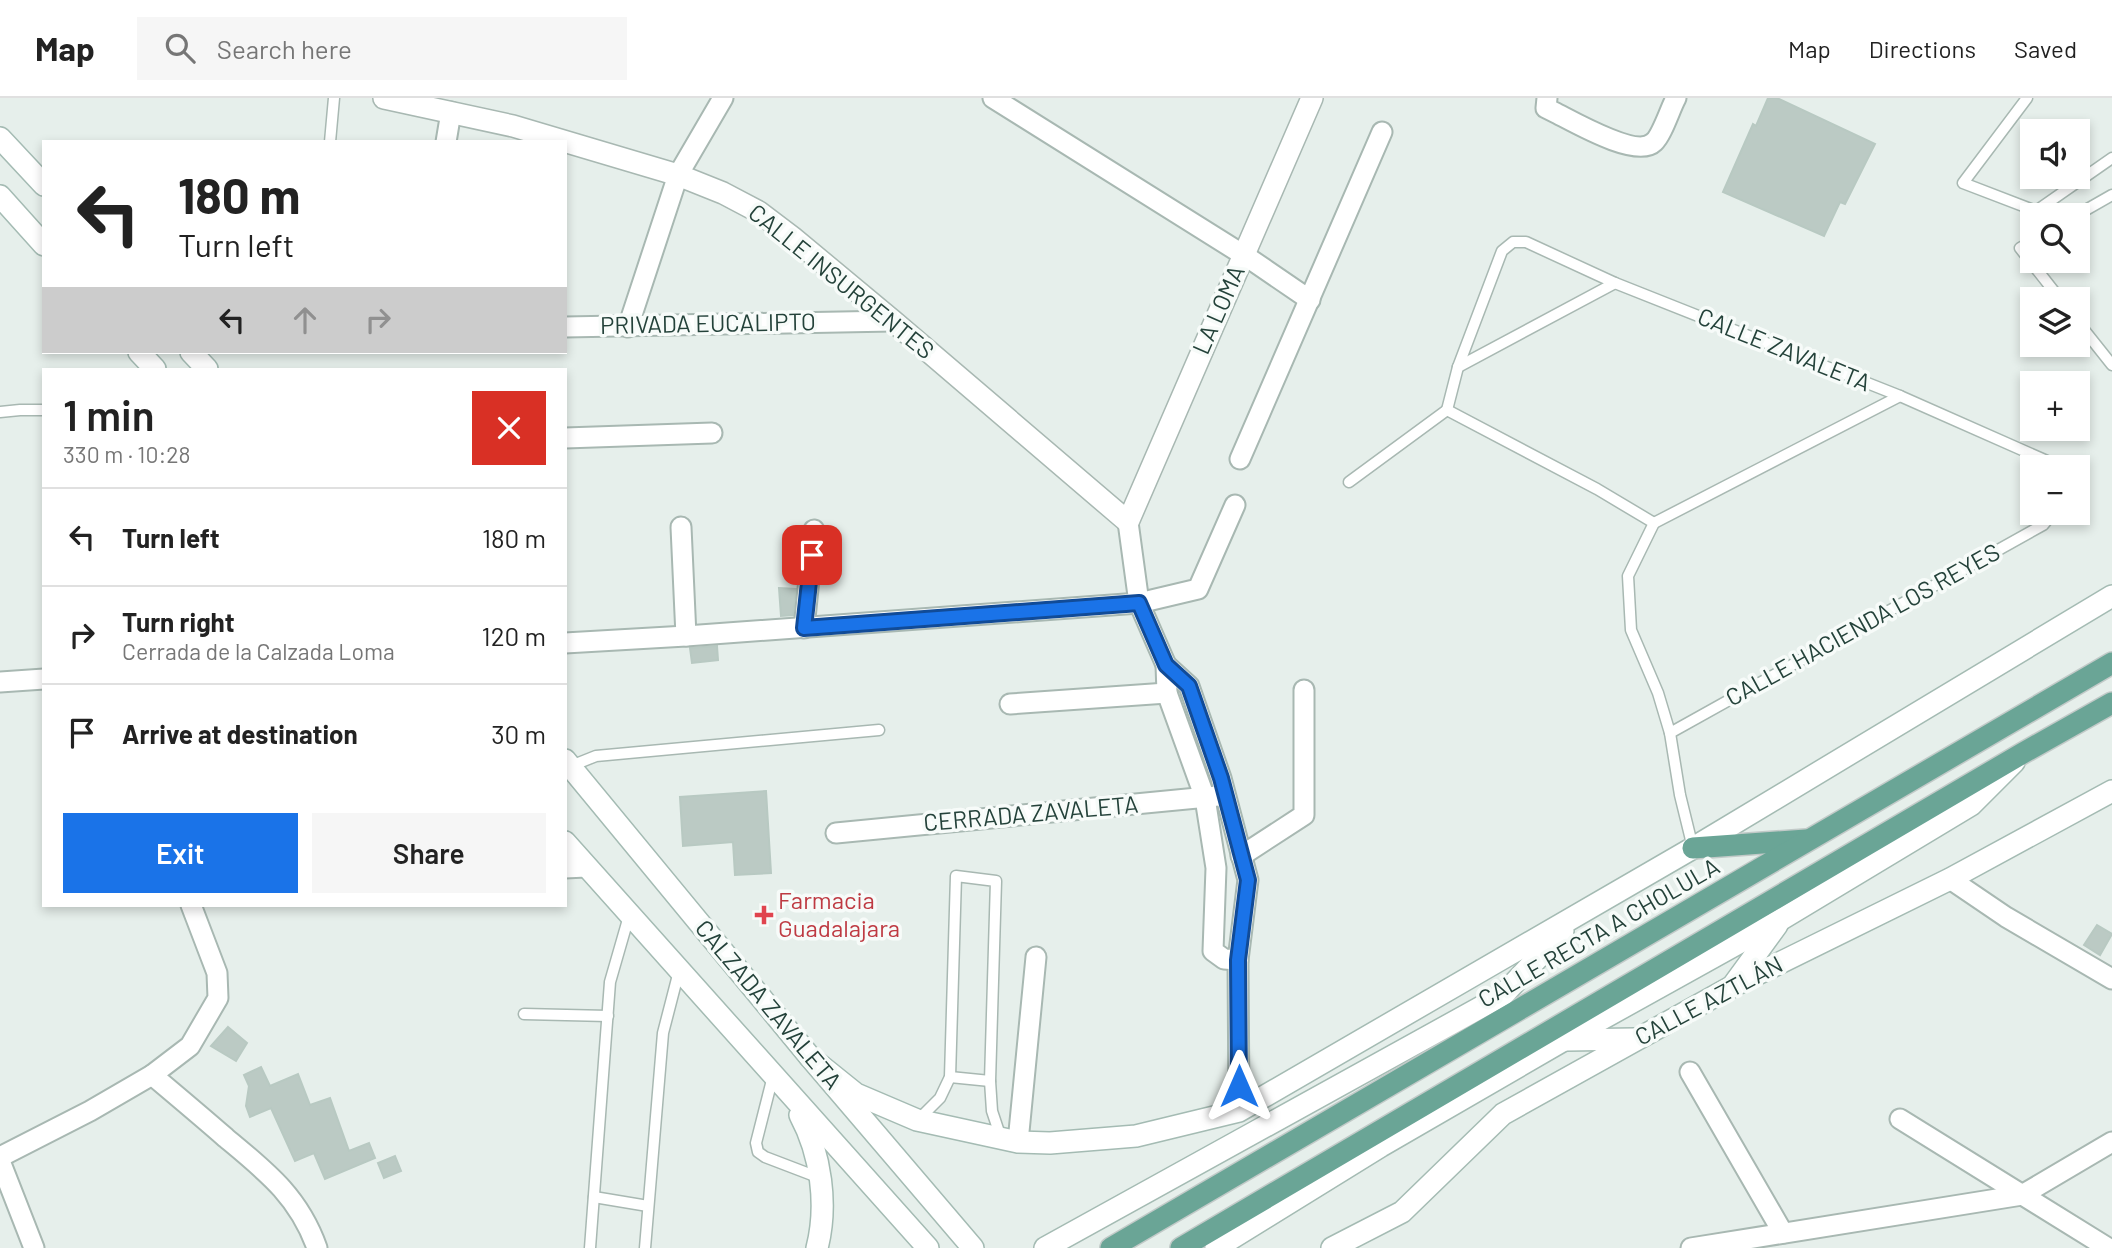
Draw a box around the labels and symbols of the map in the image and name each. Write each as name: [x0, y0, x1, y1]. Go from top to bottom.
street label: CALLE INSURGENTES: [743, 197, 940, 364]
street label: LA LOMA: [1185, 260, 1250, 358]
street label: CALLE ZAVALETA: [1694, 301, 1875, 396]
street label: PRIVADA EUCALIPTO: [600, 306, 816, 339]
pin: [782, 525, 842, 585]
street label: CALLE HACIENDA LOS REYES: [1720, 536, 2004, 711]
street label: CERRADA ZAVALETA: [922, 789, 1140, 836]
street label: CALLE RECTA A CHOLULA: [1472, 851, 1724, 1013]
place label: Farmacia Guadalajara: [778, 885, 900, 942]
marker: Farmacia Guadalajara: [756, 907, 772, 923]
street label: CALZADA ZAVALETA: [690, 913, 848, 1095]
street label: CALLE AZTLÁN: [1630, 949, 1787, 1051]
position arrow: [1202, 1049, 1276, 1123]

